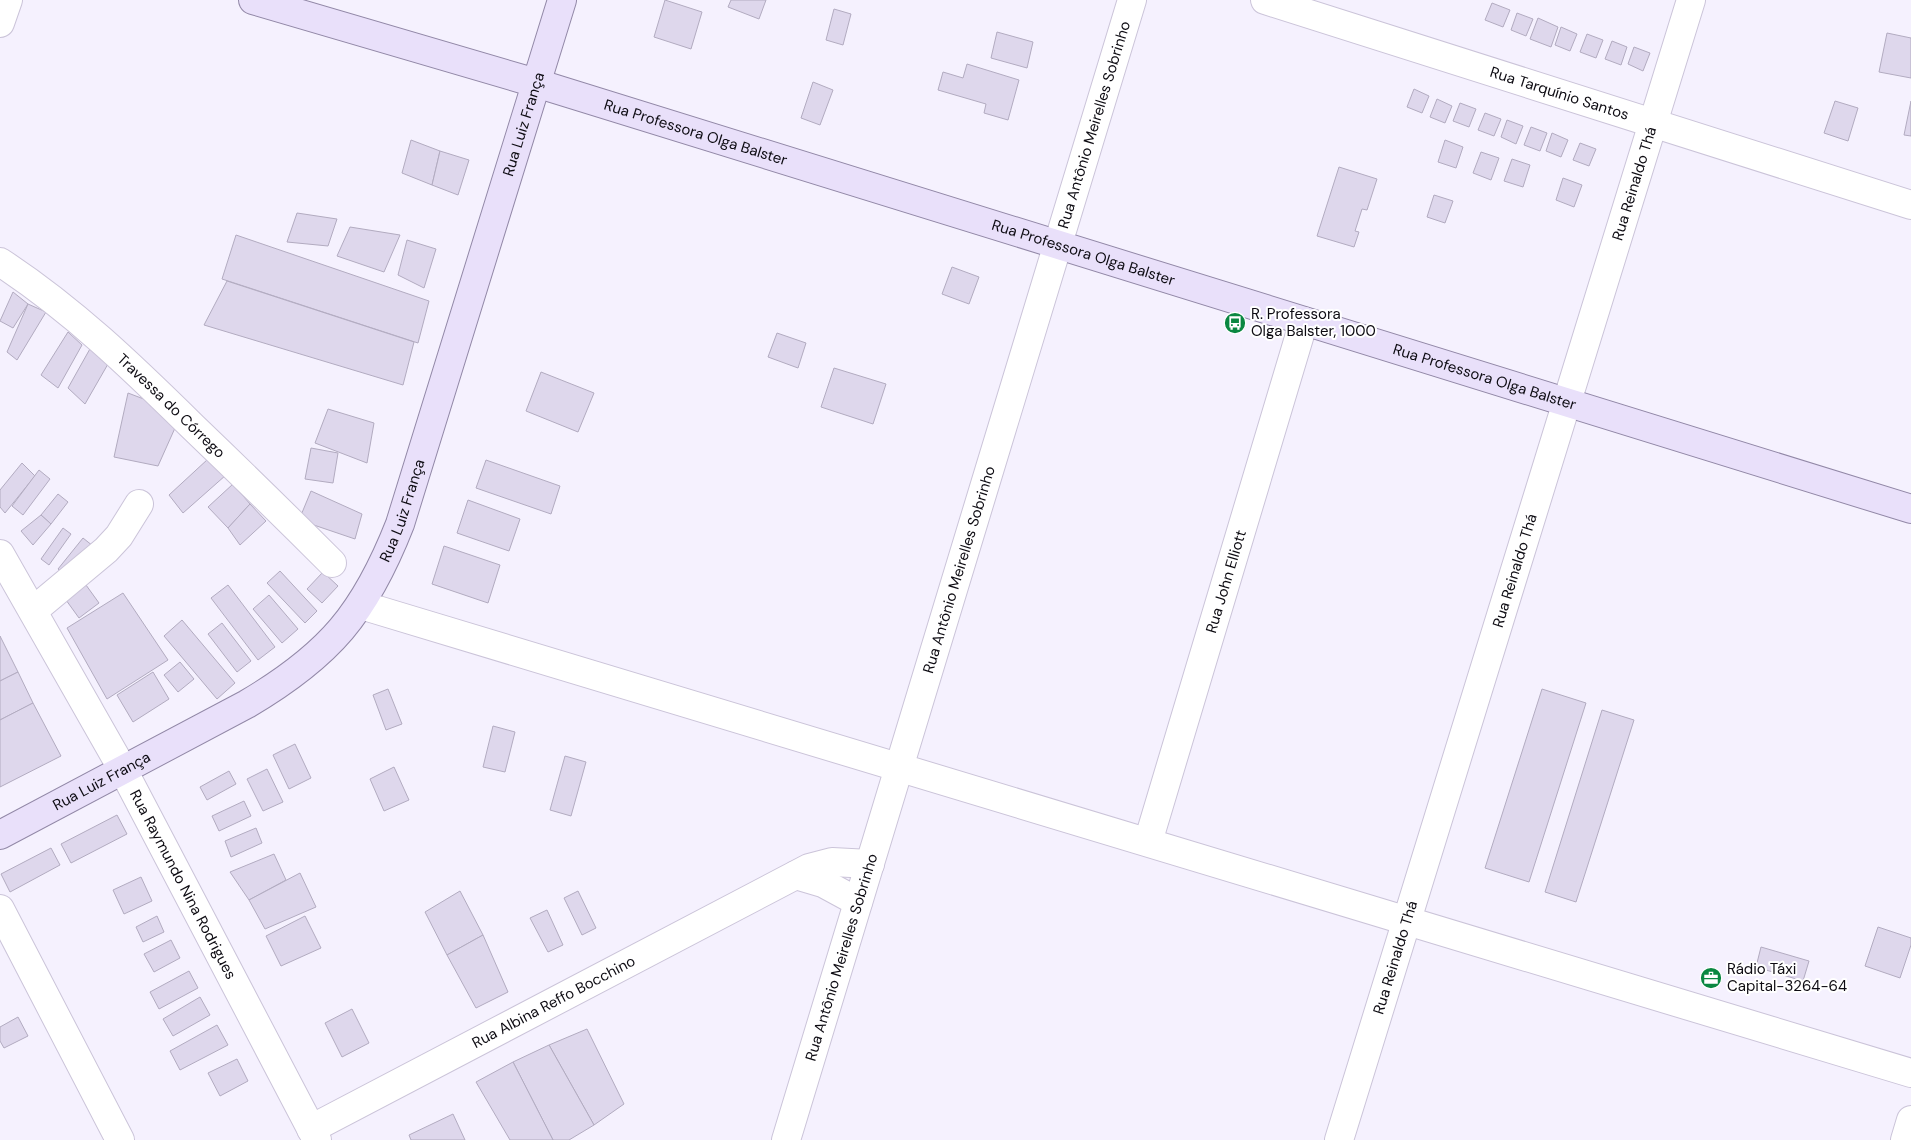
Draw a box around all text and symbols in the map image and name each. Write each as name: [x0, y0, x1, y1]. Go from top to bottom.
street label: Rua Antônio Meirelles Sobrinho: [1053, 19, 1135, 231]
street label: Rua Tarquínio Santos: [1488, 62, 1631, 125]
street label: Rua Luiz França: [498, 70, 549, 179]
street label: Rua Professora Olga Balster: [602, 95, 790, 170]
street label: Rua Reinaldo Thá: [1607, 124, 1661, 243]
street label: Rua Professora Olga Balster: [989, 215, 1178, 290]
place label: R. Professora Olga Balster, 1000: [1251, 304, 1376, 341]
bus stop icon: R. Professora Olga Balster, 1000: [1223, 311, 1247, 335]
street label: Rua Professora Olga Balster: [1391, 339, 1579, 415]
street label: Travessa do Córrego: [113, 349, 230, 463]
street label: Rua Luiz França: [375, 457, 429, 565]
street label: Rua Antônio Meirelles Sobrinho: [918, 463, 1000, 676]
street label: Rua Reinaldo Thá: [1488, 511, 1542, 630]
street label: Rua John Elliott: [1201, 527, 1251, 635]
street label: Rua Luiz França: [49, 747, 154, 815]
street label: Rua Raymundo Nina Rodrigues: [125, 786, 241, 983]
street label: Rua Antônio Meirelles Sobrinho: [801, 851, 882, 1063]
street label: Rua Reinaldo Thá: [1368, 898, 1422, 1017]
street label: Rua Albina Reffo Bocchino: [469, 951, 639, 1053]
place label: Rádio Táxi Capital-3264-64: [1727, 959, 1847, 996]
office icon: Rádio Táxi Capital-3264-64: [1699, 966, 1723, 990]

